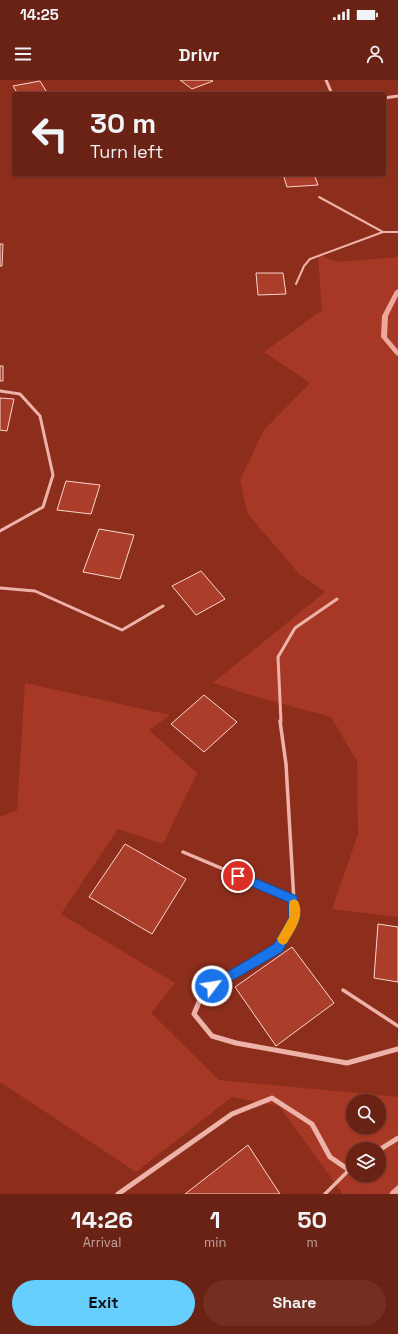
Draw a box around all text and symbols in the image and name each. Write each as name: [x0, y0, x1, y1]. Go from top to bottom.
text: 14:25: [20, 5, 59, 24]
icon: menu: [12, 43, 34, 65]
text: Drivr: [179, 43, 219, 66]
icon: person: [364, 43, 386, 65]
text: 30 m: [90, 105, 156, 141]
icon: left: [24, 108, 76, 160]
text: Turn left: [90, 140, 163, 163]
pin: [221, 859, 255, 893]
icon: arrive: [227, 865, 249, 887]
position arrow: [191, 965, 233, 1007]
map controls: [346, 1094, 386, 1182]
button: search: [346, 1094, 386, 1134]
button: layers: [346, 1142, 386, 1182]
text: 14:26: [71, 1204, 133, 1235]
text: 1: [210, 1204, 221, 1235]
text: 50: [297, 1204, 327, 1235]
text: Arrival: [83, 1234, 121, 1251]
text: min: [204, 1234, 226, 1251]
text: m: [307, 1234, 318, 1251]
button: Exit: [12, 1280, 195, 1326]
button: Share: [203, 1280, 386, 1326]

